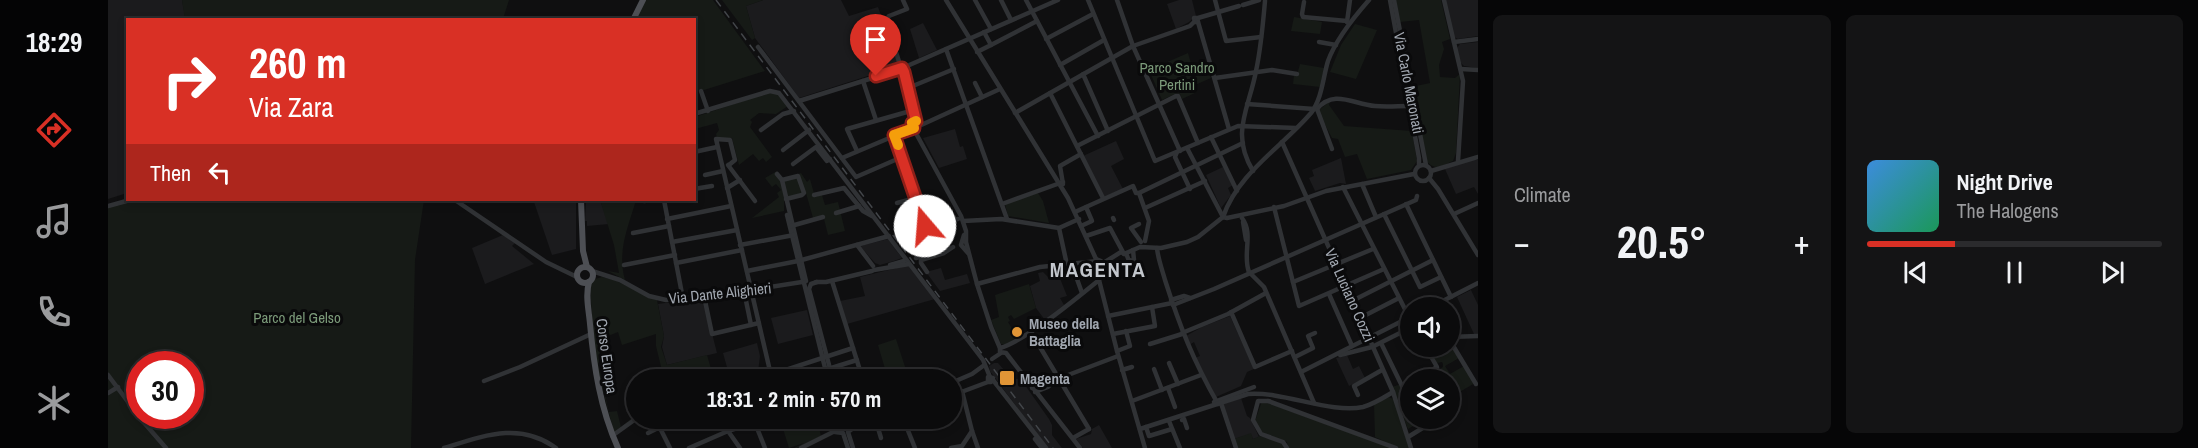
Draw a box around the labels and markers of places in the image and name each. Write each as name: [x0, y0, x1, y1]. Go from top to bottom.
pin: [850, 14, 901, 76]
place label: Museo della Battaglia: [1029, 313, 1100, 351]
marker: Museo della Battaglia: [1010, 325, 1024, 339]
place label: Magenta: [1020, 368, 1070, 389]
marker: Magenta: [998, 369, 1016, 387]

